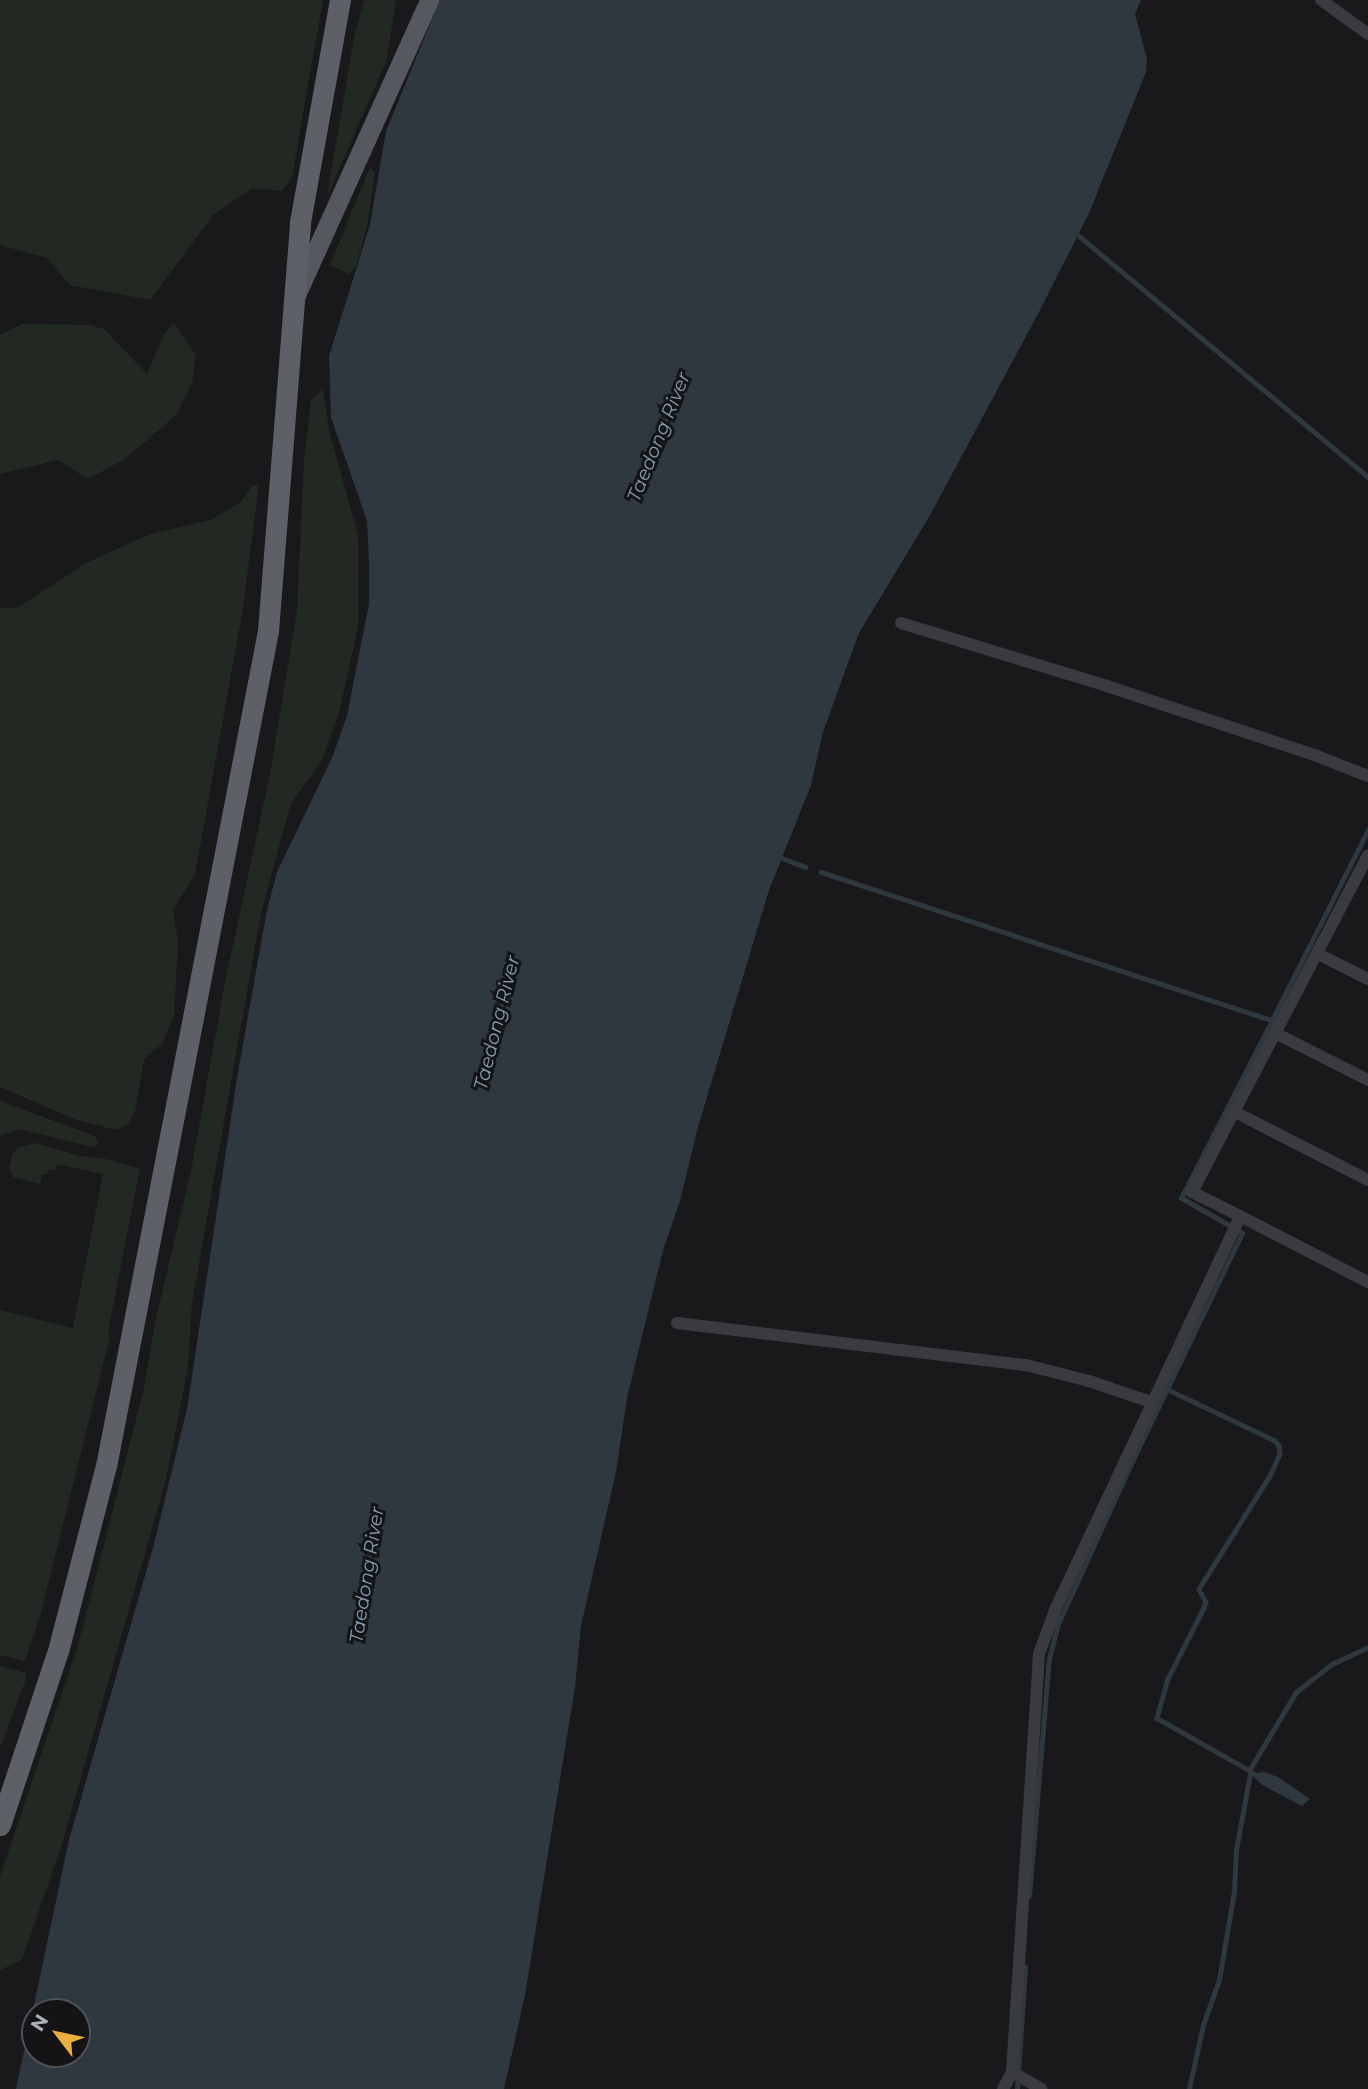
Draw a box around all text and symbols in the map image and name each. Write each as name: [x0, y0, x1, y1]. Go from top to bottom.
water label: Taedong River: [623, 369, 695, 505]
water label: Taedong River: [469, 953, 525, 1093]
water label: Taedong River: [345, 1505, 389, 1645]
north arrow: [21, 1998, 91, 2068]
text: N: [26, 2010, 53, 2035]

